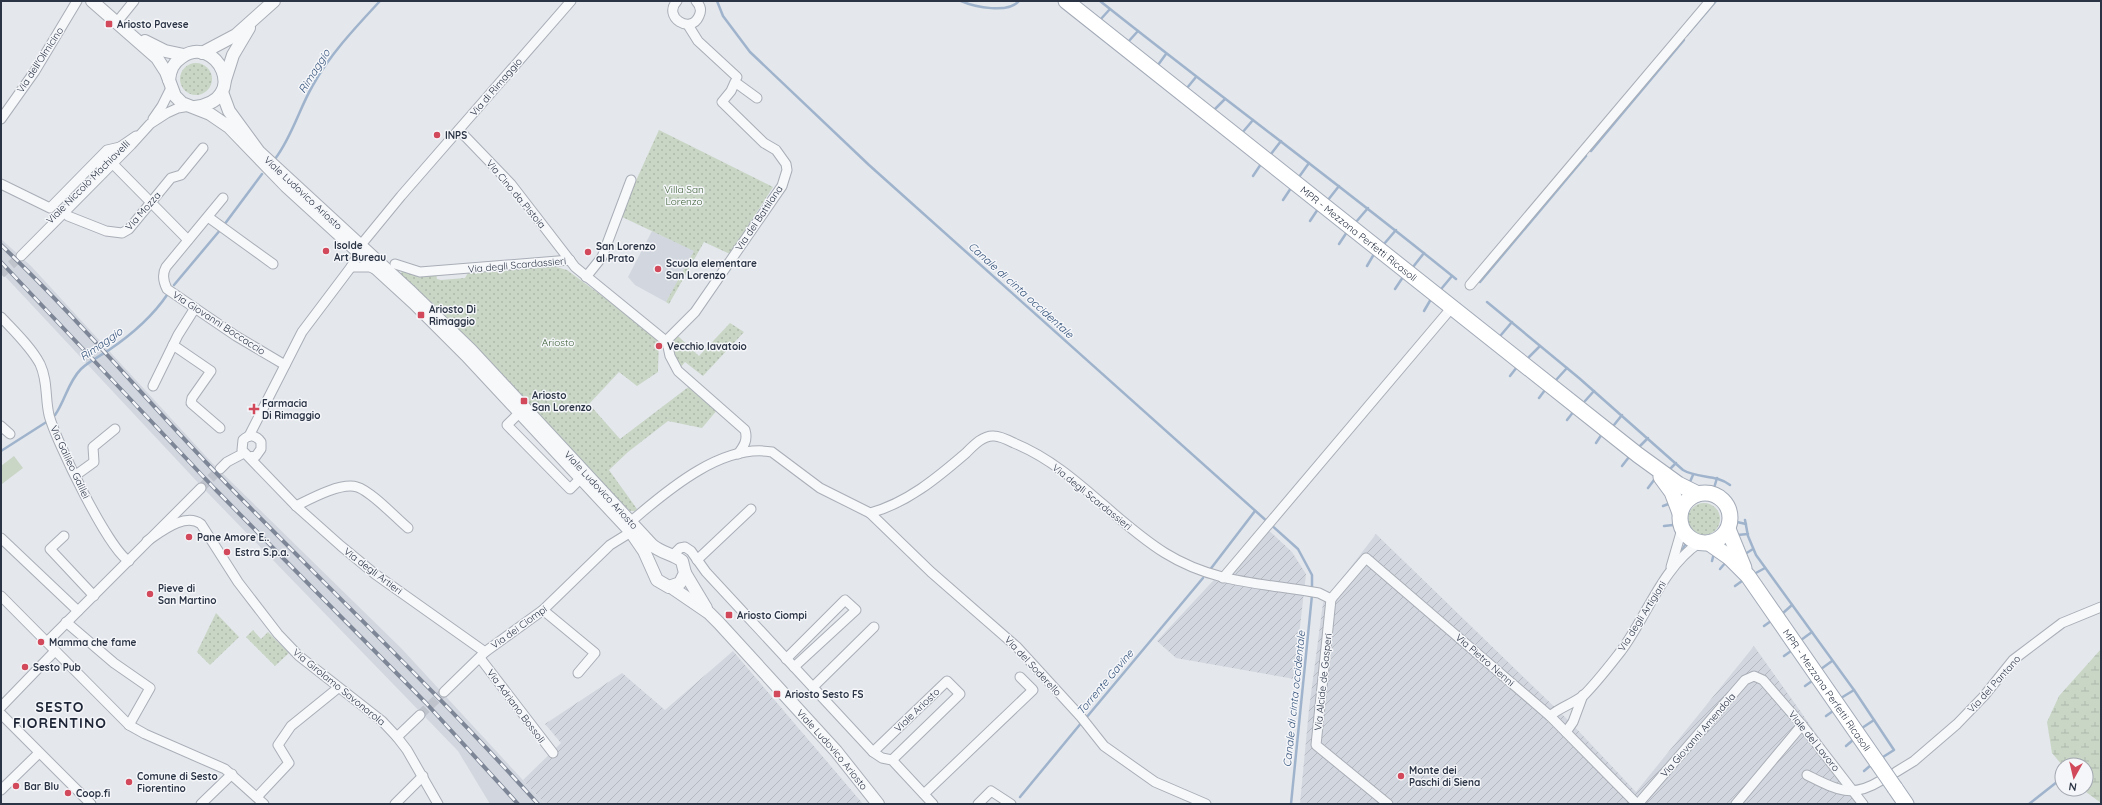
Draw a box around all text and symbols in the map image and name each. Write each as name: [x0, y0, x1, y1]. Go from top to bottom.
place label: Ariosto Pavese: [117, 18, 189, 31]
marker: Ariosto Pavese: [104, 19, 114, 29]
street label: Via dell'Olmicino: [14, 25, 66, 95]
water label: Rimaggio: [295, 45, 334, 96]
street label: Via di Rimaggio: [467, 55, 525, 119]
place label: INPS: [445, 129, 467, 142]
marker: INPS: [432, 130, 442, 140]
street label: Viale Niccolò Machiavelli: [43, 137, 133, 227]
street label: Viale Ludovico Ariosto: [261, 153, 345, 233]
street label: Via Cino da Pistoia: [483, 157, 549, 231]
park label: Villa San Lorenzo: [664, 183, 704, 208]
street label: Via dei Battilana: [732, 183, 786, 253]
street label: MPR - Mezzana Perfetti Ricasoli: [1298, 183, 1420, 284]
street label: Via Mozza: [123, 189, 163, 233]
place label: Isolde Art Bureau: [334, 239, 386, 264]
water label: Canale di cinta occidentale: [965, 239, 1077, 342]
place label: San Lorenzo al Prato: [596, 240, 656, 265]
marker: Isolde Art Bureau: [321, 246, 331, 256]
marker: San Lorenzo al Prato: [583, 247, 593, 257]
street label: Via degli Scardassieri: [467, 254, 567, 276]
place label: Scuola elementare San Lorenzo: [666, 257, 757, 282]
marker: Scuola elementare San Lorenzo: [653, 264, 663, 274]
street label: Via Giovanni Boccaccio: [170, 288, 268, 358]
place label: Ariosto Di Rimaggio: [429, 303, 476, 328]
marker: Ariosto Di Rimaggio: [416, 310, 426, 320]
water label: Rimaggio: [77, 323, 126, 364]
park label: Ariosto: [542, 336, 574, 349]
place label: Vecchio lavatoio: [667, 340, 747, 353]
marker: Vecchio lavatoio: [654, 341, 664, 351]
place label: Ariosto San Lorenzo: [532, 389, 592, 414]
marker: Ariosto San Lorenzo: [519, 396, 529, 406]
place label: Farmacia Di Rimaggio: [262, 397, 320, 422]
marker: Farmacia Di Rimaggio: [249, 404, 259, 414]
street label: Via Galileo Galilei: [47, 423, 93, 501]
street label: Viale Ludovico Ariosto: [561, 448, 641, 532]
street label: Via degli Scardassieri: [1050, 461, 1134, 533]
place label: Pane Amore E..: [197, 531, 269, 544]
marker: Pane Amore E..: [184, 532, 194, 542]
street label: Via degli Artieri: [341, 545, 405, 597]
place label: Estra S.p.a.: [235, 546, 289, 559]
marker: Estra S.p.a.: [222, 547, 232, 557]
street label: Via degli Artigiani: [1615, 578, 1669, 654]
place label: Pieve di San Martino: [158, 582, 216, 607]
marker: Pieve di San Martino: [145, 589, 155, 599]
street label: Via dei Ciompi: [488, 602, 550, 652]
place label: Ariosto Ciompi: [737, 609, 807, 622]
marker: Ariosto Ciompi: [724, 610, 734, 620]
street label: MPR - Mezzana Perfetti Ricasoli: [1780, 626, 1874, 754]
water label: Canale di cinta occidentale: [1280, 629, 1308, 768]
street label: Via Pietro Nenni: [1453, 631, 1517, 689]
street label: Via del Soderello: [1002, 633, 1064, 699]
street label: Via Alcide de Gasperi: [1311, 633, 1335, 731]
place label: Mamma che fame: [49, 636, 137, 649]
marker: Mamma che fame: [36, 637, 46, 647]
street label: Via Girolamo Savonarola: [290, 646, 388, 728]
water label: Torrente Gavine: [1074, 646, 1137, 717]
street label: Via del Pantano: [1965, 652, 2023, 716]
place label: Sesto Pub: [33, 661, 81, 674]
marker: Sesto Pub: [20, 662, 30, 672]
street label: Via Adriano Bossoli: [484, 666, 548, 746]
street label: Viale Ariosto: [892, 685, 942, 735]
place label: Ariosto Sesto FS: [785, 688, 864, 701]
marker: Ariosto Sesto FS: [772, 689, 782, 699]
street label: Via Giovanni Amendola: [1658, 690, 1738, 780]
district label: SESTO FIORENTINO: [13, 698, 107, 732]
street label: Viale Ludovico Ariosto: [794, 706, 871, 792]
street label: Viale del Lavoro: [1786, 708, 1842, 774]
north arrow: [2054, 757, 2094, 797]
place label: Monte dei Paschi di Siena: [1409, 764, 1480, 789]
place label: Comune di Sesto Fiorentino: [137, 770, 218, 795]
marker: Monte dei Paschi di Siena: [1396, 771, 1406, 781]
marker: Comune di Sesto Fiorentino: [124, 777, 134, 787]
text: N: [2068, 779, 2078, 794]
place label: Bar Blu: [24, 780, 59, 793]
marker: Bar Blu: [11, 781, 21, 791]
place label: Coop.fi: [76, 787, 111, 800]
marker: Coop.fi: [63, 788, 73, 798]

